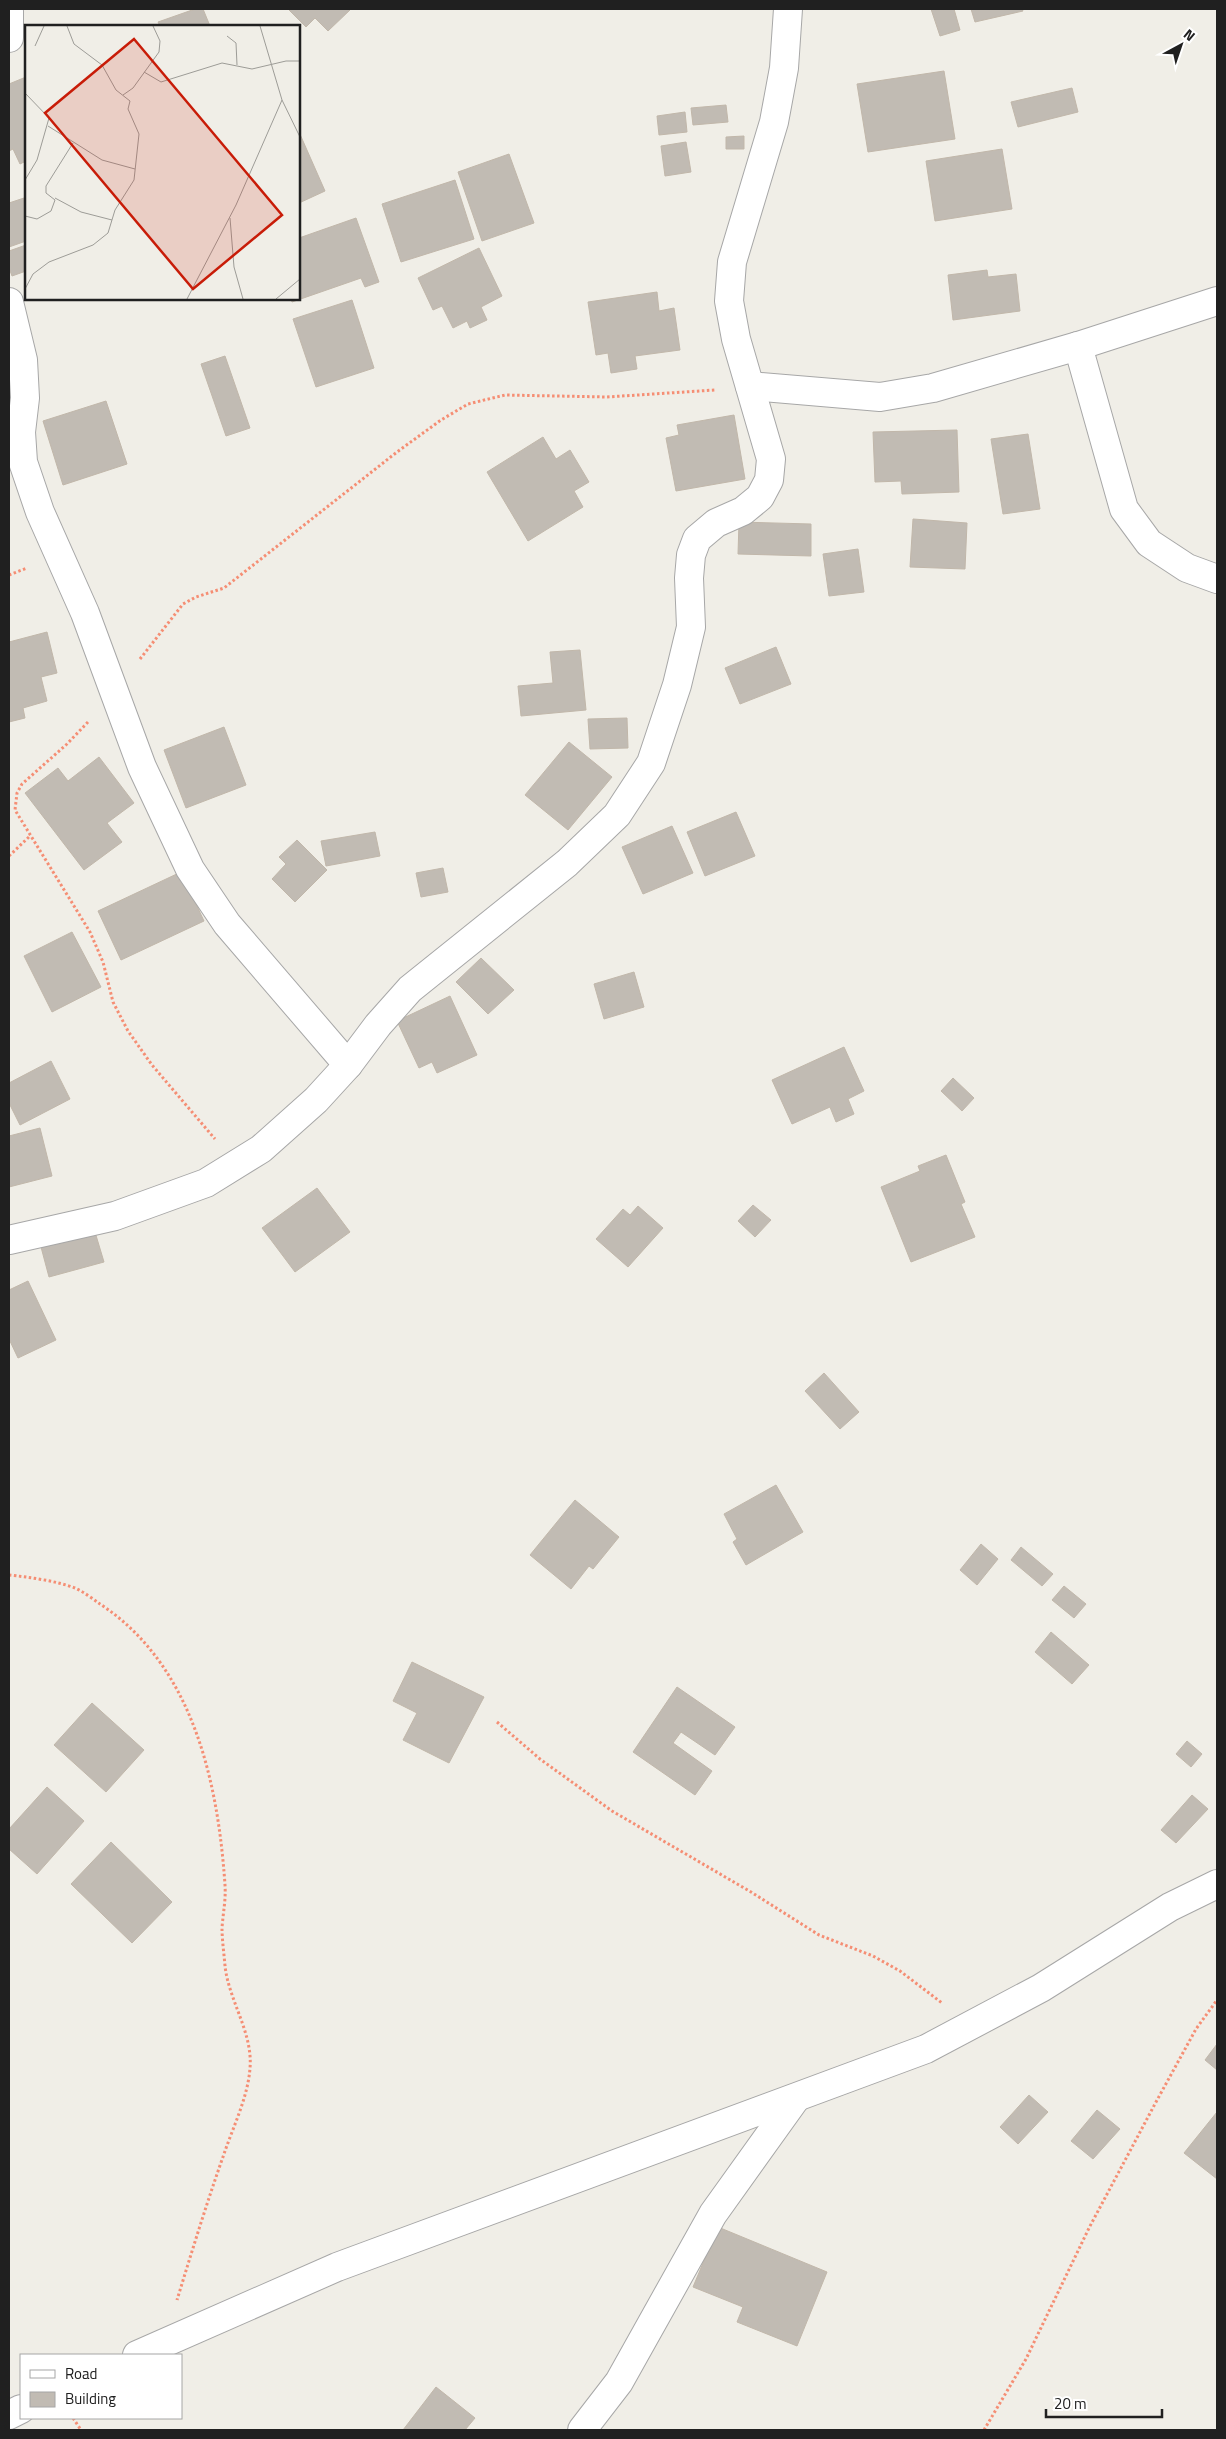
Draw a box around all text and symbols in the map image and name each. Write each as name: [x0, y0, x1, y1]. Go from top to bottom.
north arrow: [1156, 20, 1206, 70]
text: N: [1179, 23, 1200, 46]
inset map: [25, 25, 300, 300]
legend: [20, 2354, 182, 2419]
text: Road: [65, 2362, 97, 2385]
scale bar: [1046, 2386, 1162, 2418]
text: Building: [65, 2387, 116, 2410]
text: 20 m: [1054, 2392, 1087, 2415]

